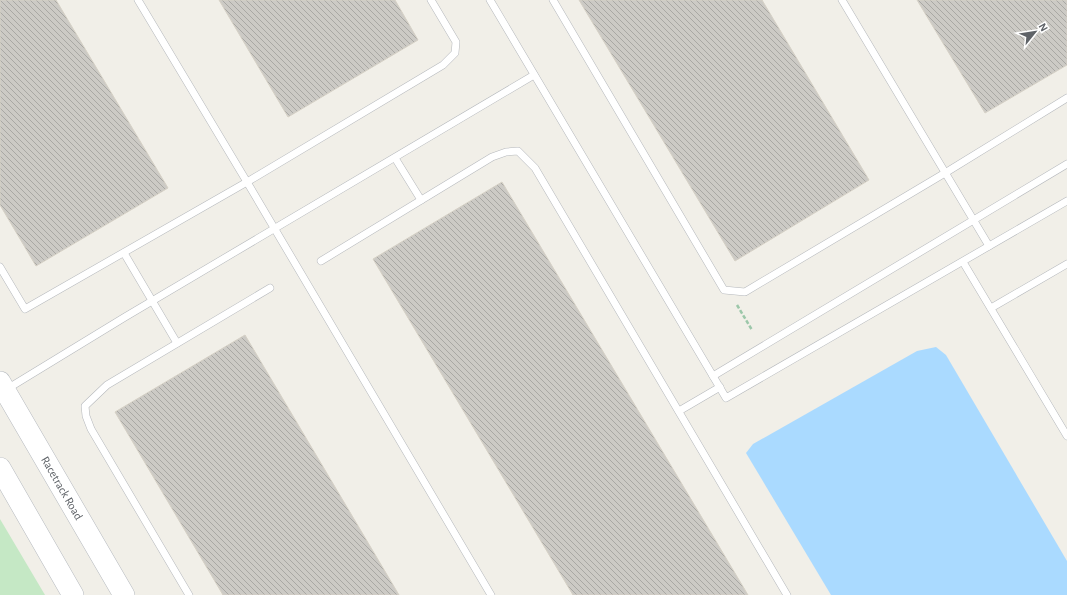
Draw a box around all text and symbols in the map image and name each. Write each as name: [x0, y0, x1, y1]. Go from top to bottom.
north arrow: [1015, 12, 1055, 52]
text: N: [1037, 21, 1050, 33]
street label: Racetrack Road: [39, 454, 85, 522]

